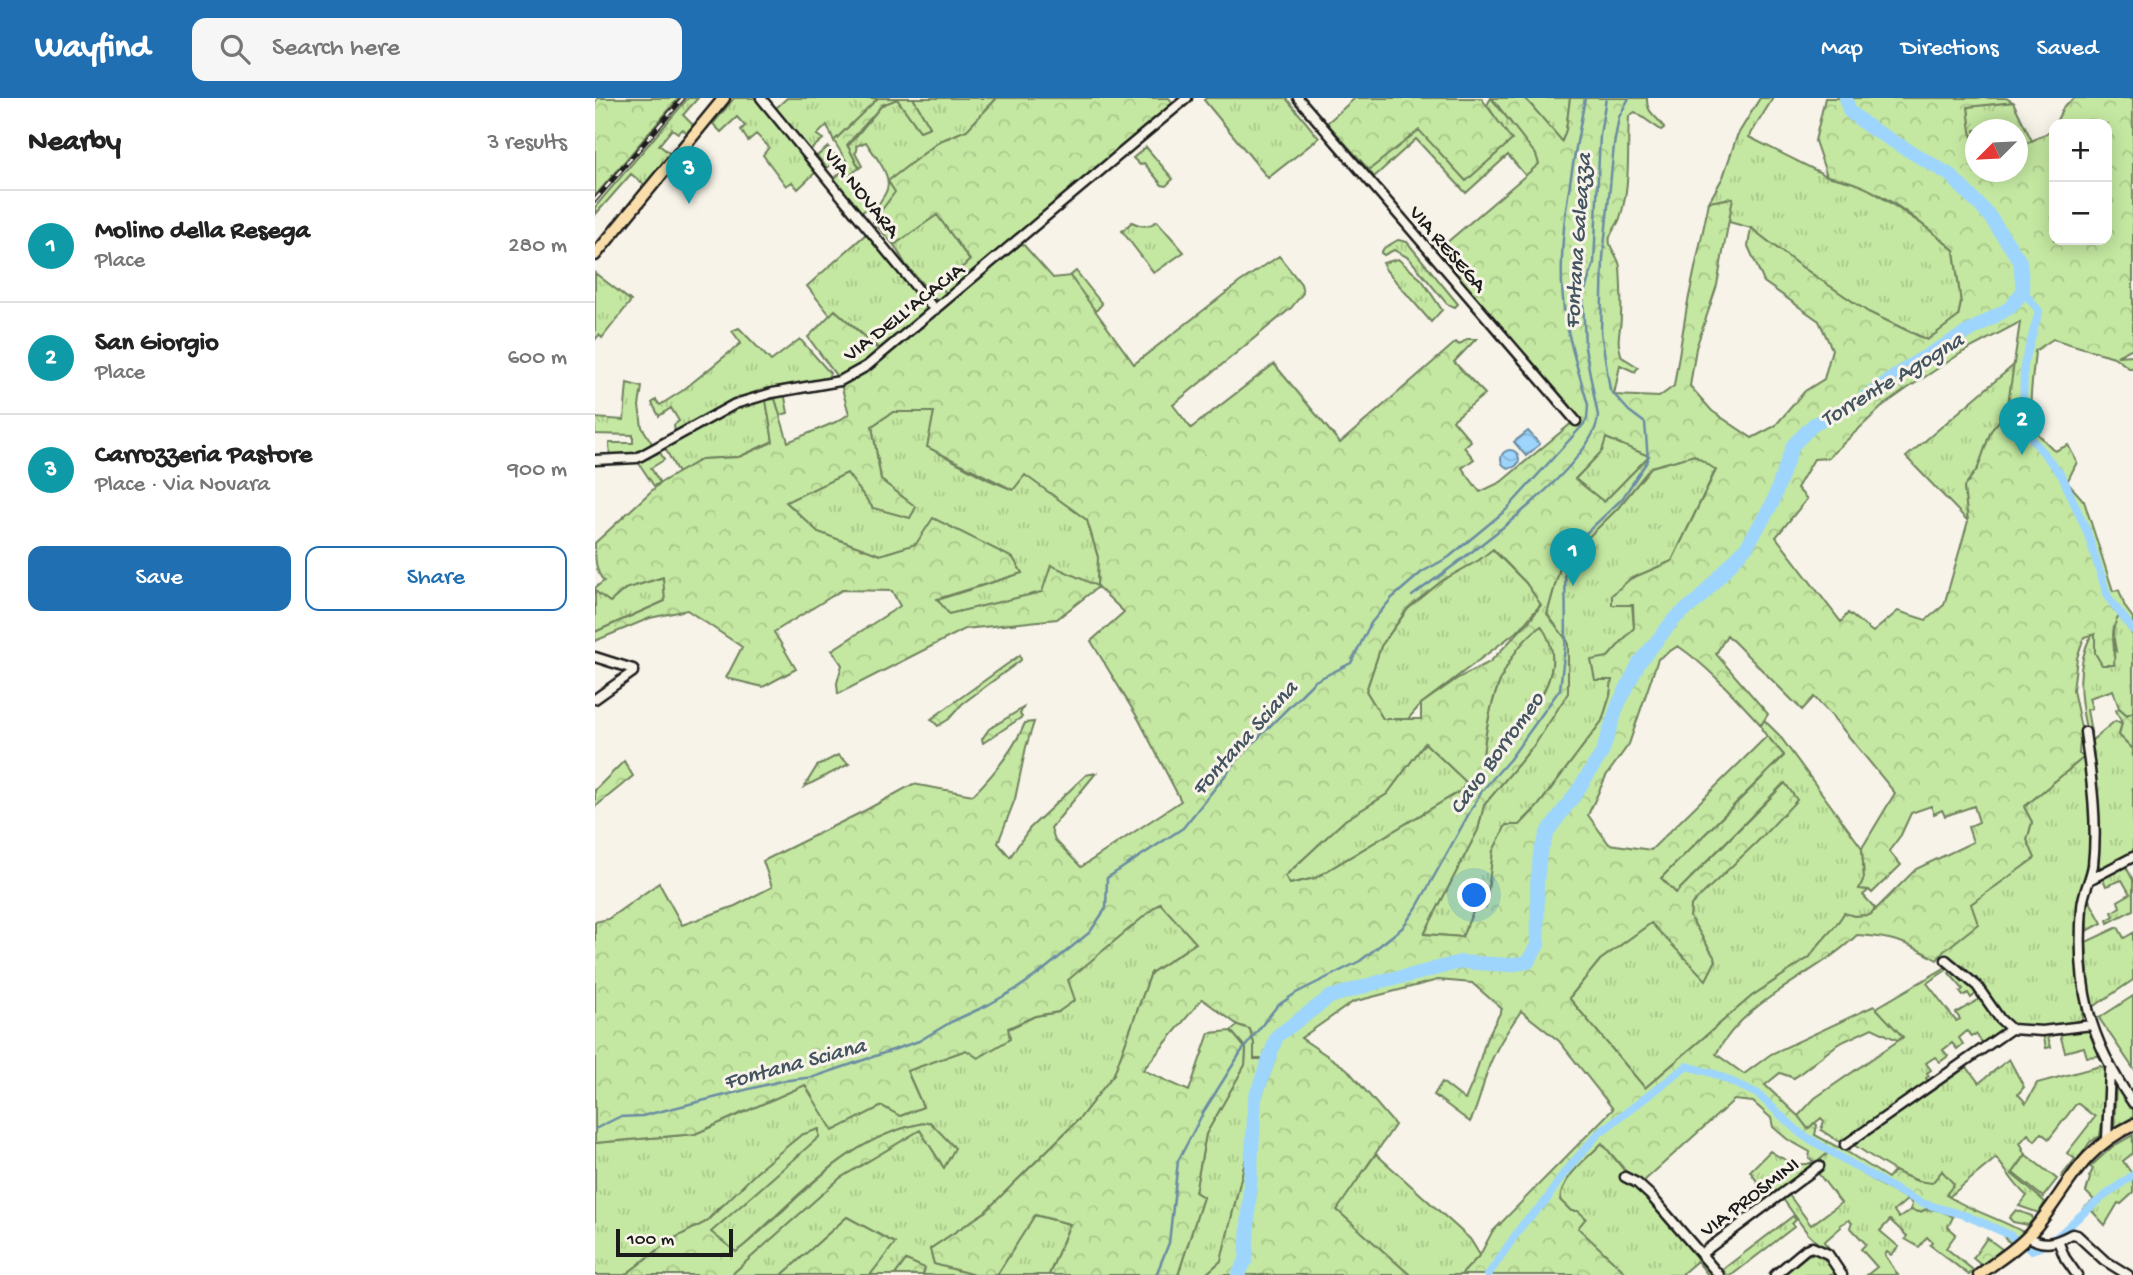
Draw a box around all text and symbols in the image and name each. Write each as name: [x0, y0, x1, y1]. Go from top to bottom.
search box: [192, 18, 682, 81]
text: Wayfind: [35, 30, 150, 68]
icon: search: [216, 30, 254, 68]
text: Search here: [272, 34, 400, 65]
text: Map: [1821, 35, 1863, 64]
text: Directions: [1901, 35, 1999, 64]
text: Saved: [2037, 35, 2098, 64]
north arrow: [1965, 119, 2028, 182]
map controls: [2049, 119, 2112, 245]
button: +: [2049, 119, 2112, 182]
text: Nearby: [28, 126, 121, 161]
text: 3 results: [487, 130, 567, 157]
street label: VIA NOVARA: [816, 144, 905, 245]
pin: 3: [666, 146, 712, 204]
water label: Fontana Galeazza: [1560, 151, 1599, 330]
button: −: [2049, 182, 2112, 245]
street label: VIA RESEGA: [1401, 201, 1492, 300]
text: Molino della Resega: [95, 217, 310, 248]
text: 1: [46, 233, 56, 260]
text: 280 m: [508, 233, 567, 260]
text: Place: [95, 248, 145, 275]
street label: VIA DELL'ACACIA: [839, 258, 972, 369]
water label: Torrente Agogna: [1816, 327, 1970, 434]
text: San Giorgio: [95, 329, 219, 360]
text: 2: [45, 345, 57, 372]
text: 600 m: [507, 345, 567, 372]
text: Place: [95, 360, 145, 387]
pin: 2: [1999, 397, 2045, 455]
text: Carrozzeria Pastore: [95, 441, 312, 472]
text: 3: [45, 457, 57, 484]
text: 900 m: [508, 457, 567, 484]
text: Place · Via Novara: [95, 472, 270, 499]
pin: 1: [1550, 528, 1596, 586]
button: Save: [28, 546, 291, 611]
button: Share: [305, 546, 567, 611]
water label: Fontana Sciana: [1187, 675, 1305, 803]
water label: Cavo Borromeo: [1444, 687, 1552, 821]
your location: [1457, 878, 1491, 912]
water label: Fontana Sciana: [721, 1033, 870, 1097]
street label: VIA PROSMINI: [1696, 1153, 1806, 1245]
scale bar: [616, 1226, 733, 1258]
text: 100 m: [627, 1229, 674, 1252]

